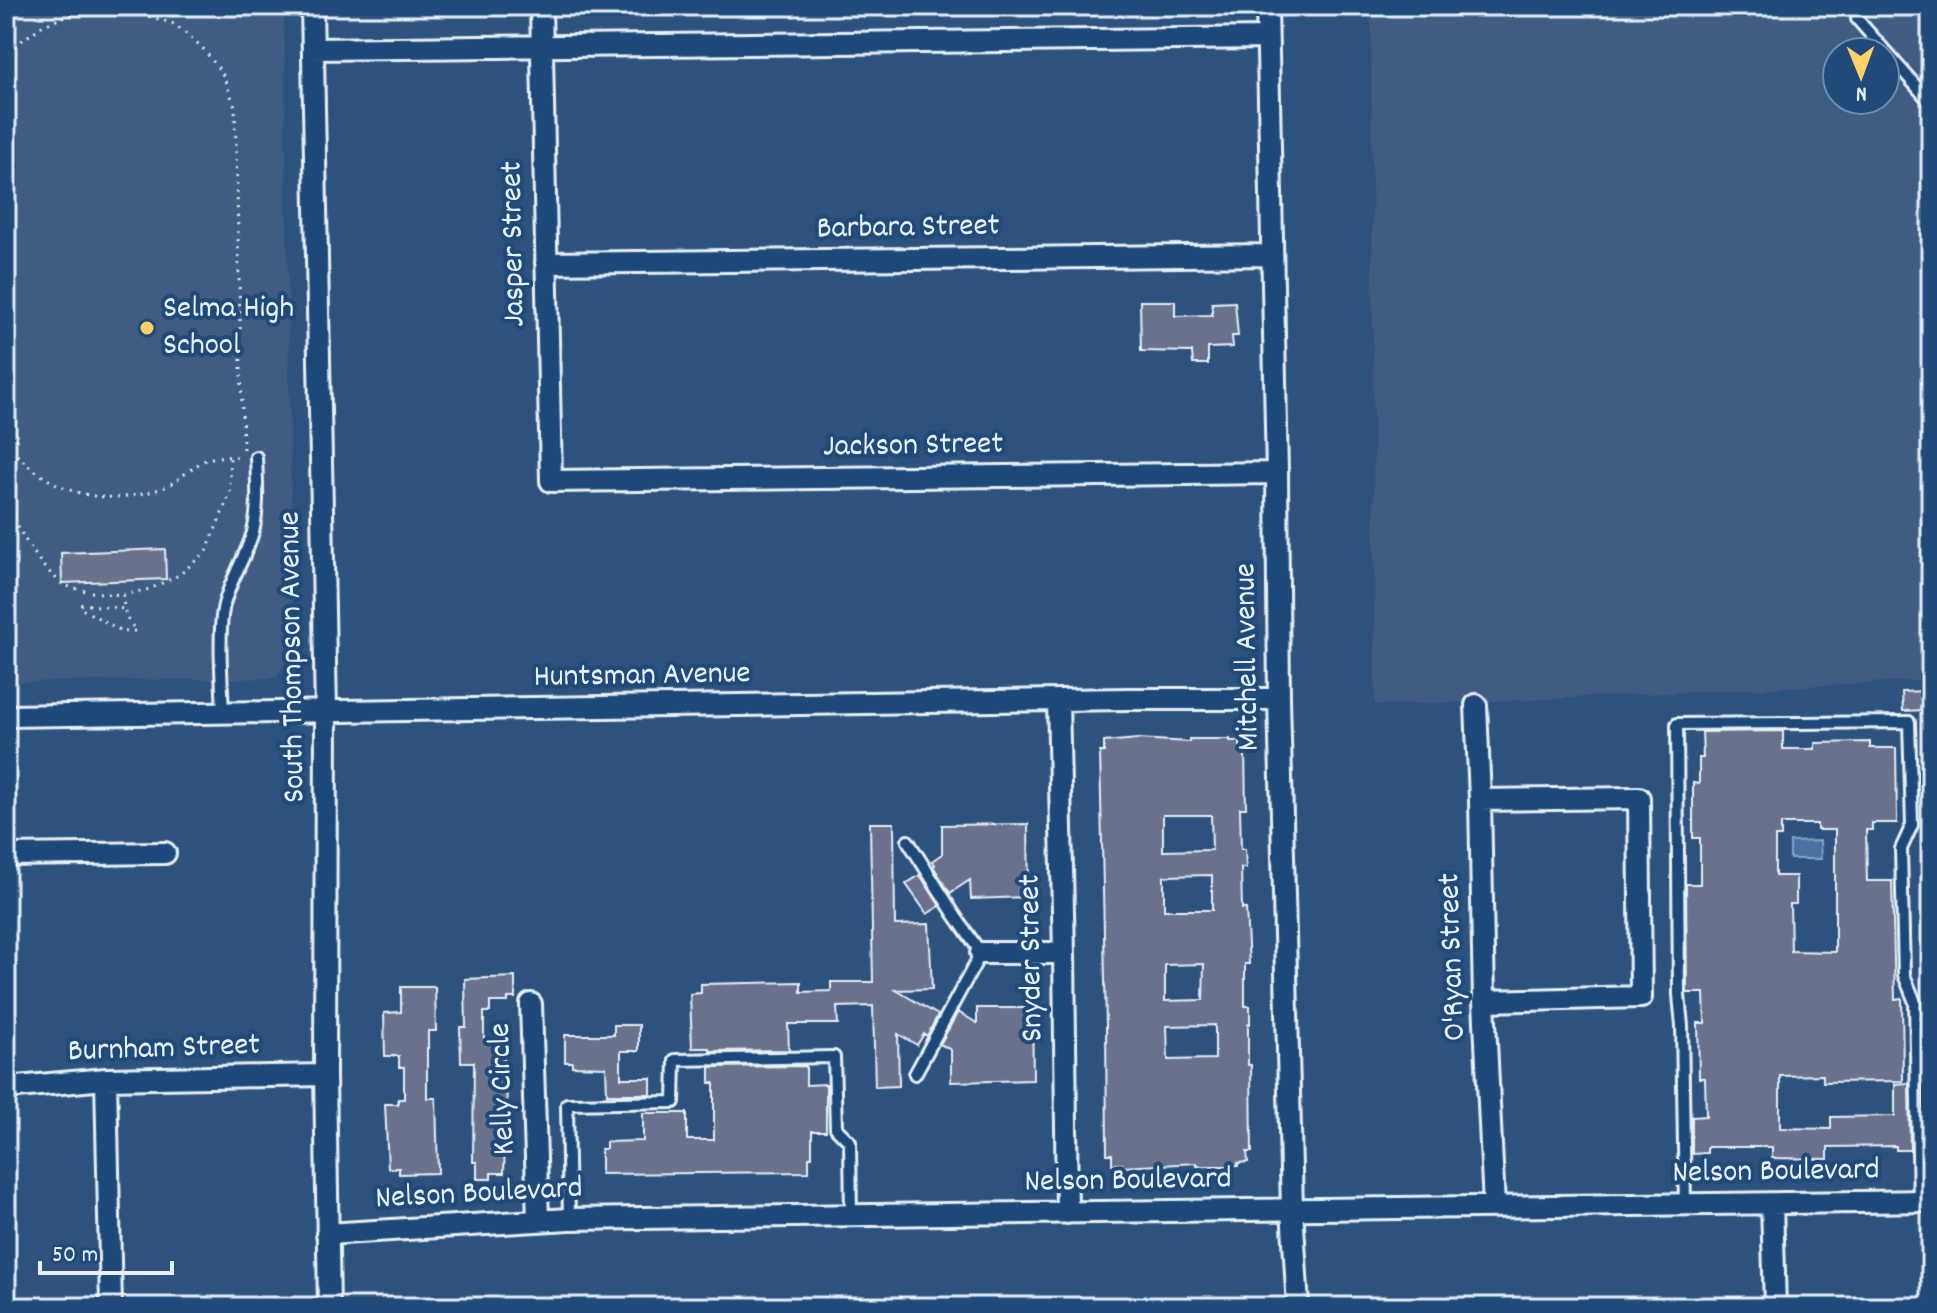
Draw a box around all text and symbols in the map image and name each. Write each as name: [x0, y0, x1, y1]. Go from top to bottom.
north arrow: [1821, 36, 1901, 116]
text: N: [1855, 77, 1867, 108]
street label: Jasper Street: [491, 160, 539, 327]
street label: Barbara Street: [816, 204, 1000, 254]
place label: Selma High School: [163, 287, 294, 370]
marker: Selma High School: [138, 319, 156, 337]
street label: Jackson Street: [822, 422, 1004, 472]
street label: South Thompson Avenue: [268, 511, 320, 803]
street label: Mitchell Avenue: [1224, 563, 1274, 751]
street label: Huntsman Avenue: [533, 652, 751, 702]
street label: O'Ryan Street: [1428, 872, 1480, 1042]
street label: Snyder Street: [1009, 873, 1057, 1042]
street label: Kelly Circle: [479, 1022, 529, 1156]
street label: Burnham Street: [67, 1024, 261, 1076]
street label: Nelson Boulevard: [1672, 1148, 1880, 1198]
street label: Nelson Boulevard: [1024, 1157, 1232, 1207]
street label: Nelson Boulevard: [374, 1167, 584, 1223]
scale bar: [40, 1225, 172, 1275]
text: 50 m: [52, 1239, 98, 1273]

